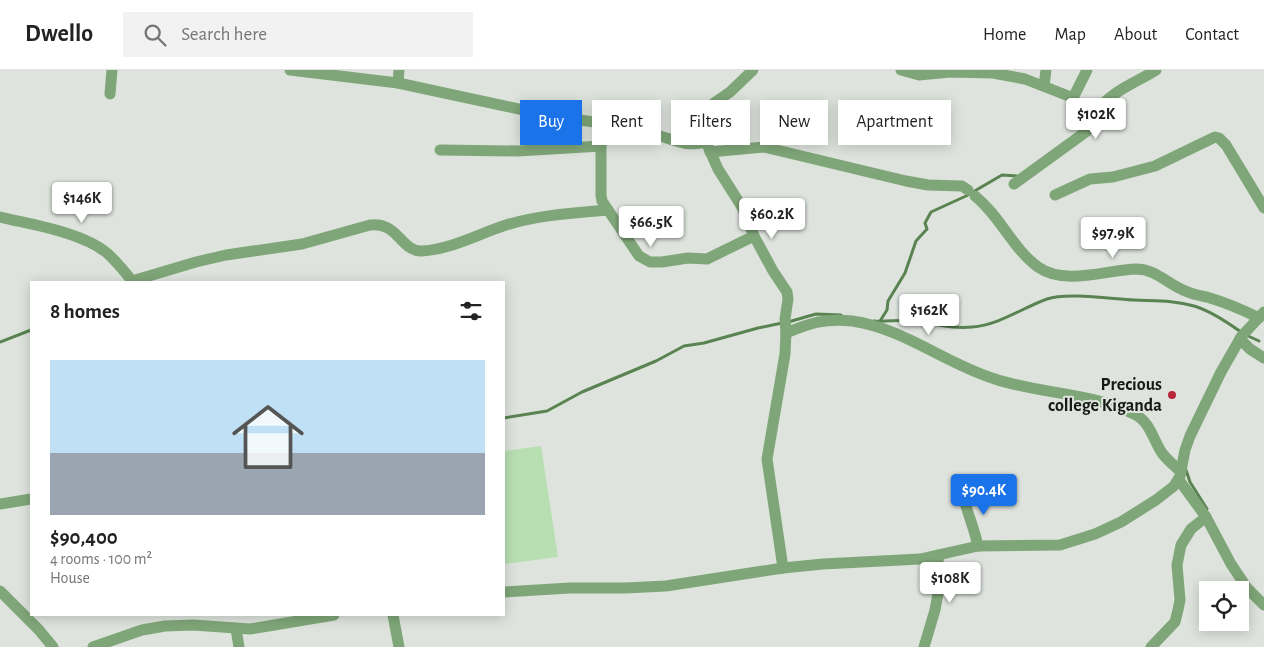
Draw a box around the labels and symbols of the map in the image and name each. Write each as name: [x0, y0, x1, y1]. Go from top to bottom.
pin: $102K: [1061, 98, 1131, 140]
pin: $146K: [47, 182, 117, 224]
pin: $60.2K: [731, 198, 813, 240]
pin: $66.5K: [610, 206, 692, 248]
pin: $97.9K: [1072, 216, 1154, 259]
pin: $162K: [894, 294, 964, 336]
place label: Precious college Kiganda: [1048, 376, 1162, 415]
marker: Precious college Kiganda: [1166, 389, 1178, 401]
pin: $90.4K: [943, 474, 1025, 516]
pin: $108K: [915, 562, 985, 604]

